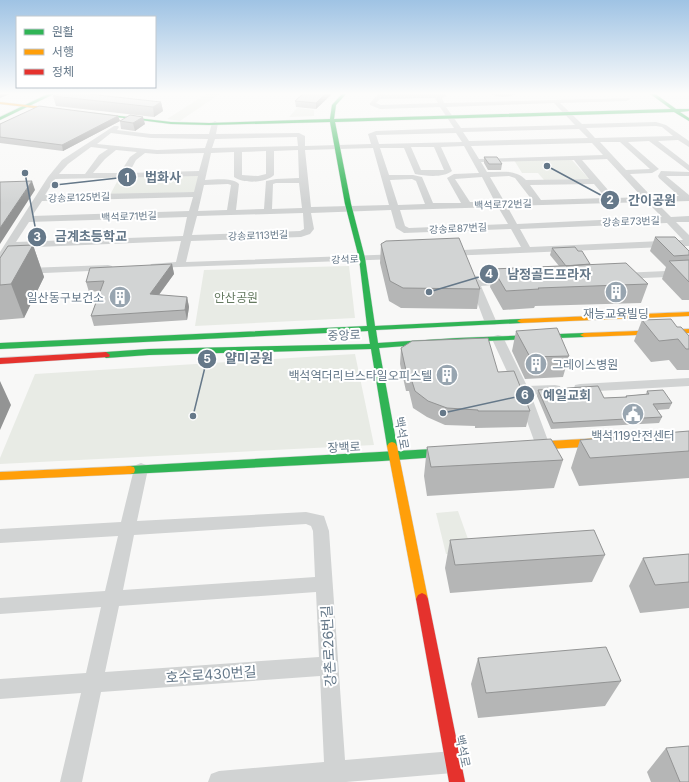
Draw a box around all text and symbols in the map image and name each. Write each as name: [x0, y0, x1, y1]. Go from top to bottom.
legend: [16, 16, 156, 88]
text: 원활: [52, 24, 74, 39]
text: 서행: [52, 44, 74, 59]
text: 정체: [52, 64, 74, 79]
callout: 법화사: [117, 165, 188, 190]
text: 법화사: [145, 169, 181, 185]
text: 1: [124, 170, 130, 185]
callout: 간이공원: [600, 188, 684, 213]
street label: 강송로125번길: [48, 190, 110, 204]
text: 2: [606, 192, 614, 207]
text: 간이공원: [628, 192, 676, 208]
street label: 백석로72번길: [474, 197, 532, 211]
street label: 백석로71번길: [101, 209, 157, 223]
street label: 강송로73번길: [602, 214, 660, 228]
street label: 강송로87번길: [429, 220, 487, 236]
callout: 금계초등학교: [27, 224, 135, 249]
text: 금계초등학교: [55, 228, 127, 244]
street label: 강송로113번길: [228, 228, 288, 242]
text: 3: [33, 229, 41, 244]
street label: 강석로: [331, 253, 359, 265]
callout: 남정골드프라자: [479, 262, 599, 287]
text: 4: [485, 266, 493, 281]
text: 남정골드프라자: [507, 266, 591, 282]
building icon: 재능교육빌딩: [603, 279, 629, 305]
building icon: 일산동구보건소: [107, 284, 133, 310]
place label: 일산동구보건소: [27, 290, 104, 305]
park label: 안산공원: [214, 290, 258, 305]
place label: 재능교육빌딩: [583, 306, 649, 321]
street label: 중앙로: [327, 327, 361, 343]
callout: 얄미공원: [197, 346, 281, 371]
text: 얄미공원: [225, 350, 273, 366]
text: 5: [203, 351, 211, 366]
building icon: 그레이스병원: [523, 351, 549, 377]
place label: 그레이스병원: [552, 357, 618, 372]
building icon: 백석역더리브스타일오피스텔: [434, 362, 460, 388]
place label: 백석역더리브스타일오피스텔: [288, 368, 432, 383]
callout: 예일교회: [515, 382, 599, 407]
text: 6: [521, 387, 529, 402]
text: 예일교회: [543, 387, 591, 403]
public building icon: 백석119안전센터: [620, 401, 646, 427]
street label: 백석로: [392, 415, 412, 451]
place label: 백석119안전센터: [591, 428, 675, 443]
street label: 장백로: [327, 439, 361, 455]
street label: 강촌로26번길: [317, 605, 339, 687]
street label: 호수로430번길: [165, 662, 257, 686]
street label: 백석로: [452, 733, 474, 769]

